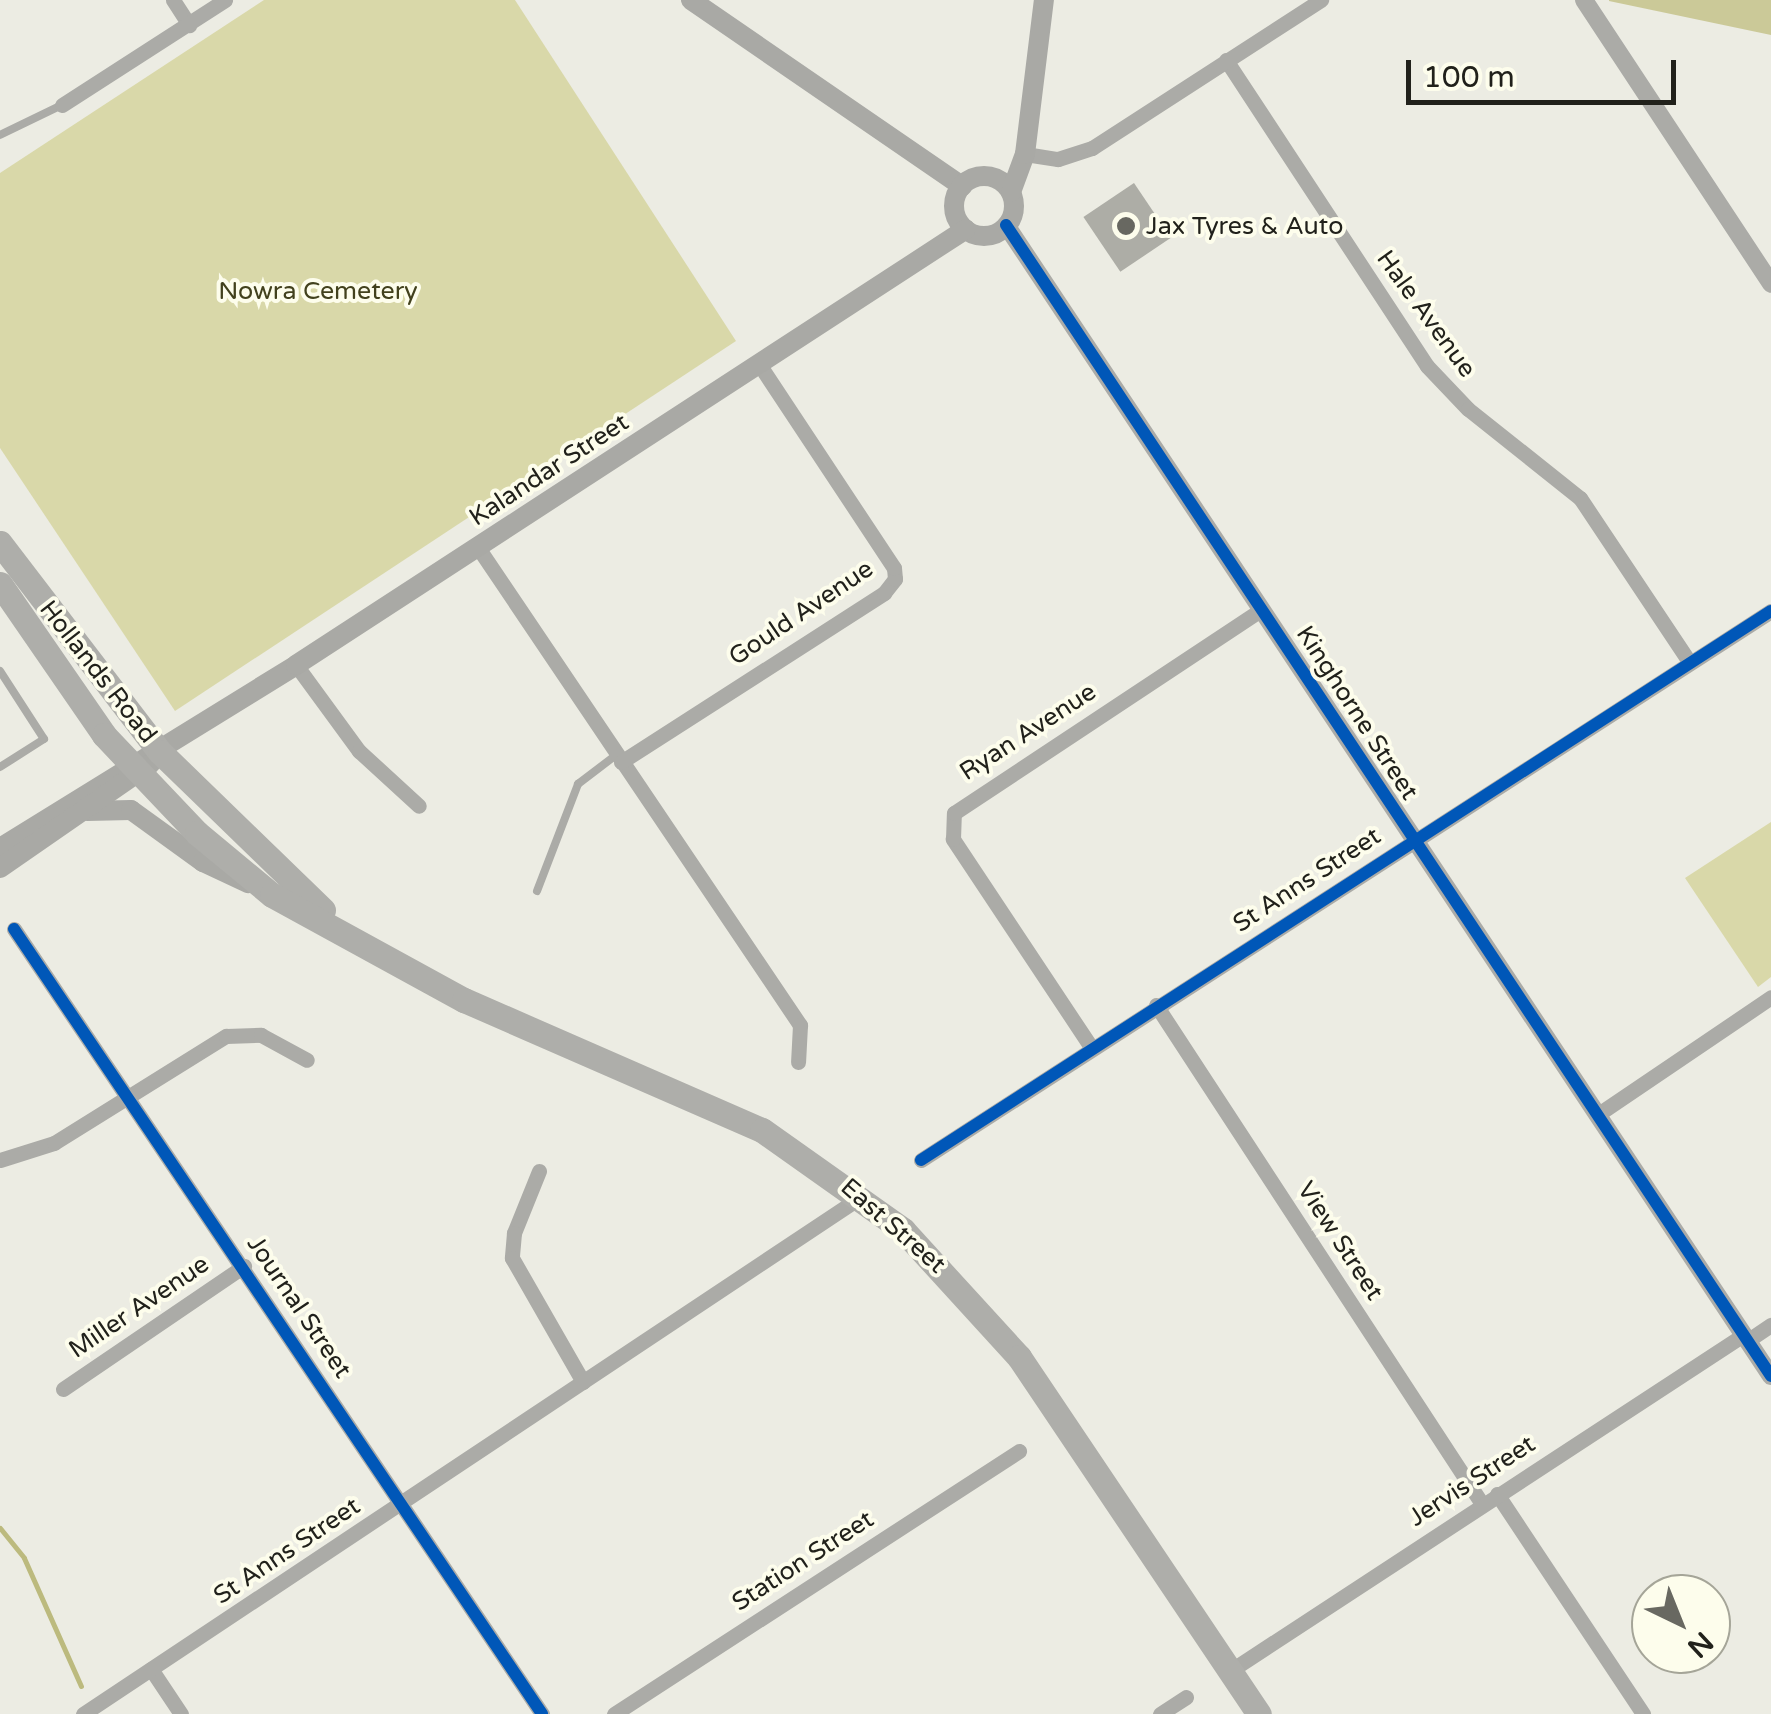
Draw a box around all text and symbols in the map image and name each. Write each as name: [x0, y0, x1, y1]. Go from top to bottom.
scale bar: [1411, 40, 1681, 102]
text: 100 m: [1423, 59, 1515, 96]
place label: Jax Tyres & Auto: [1146, 211, 1343, 241]
marker: Jax Tyres & Auto: [1115, 215, 1137, 237]
street label: Hale Avenue: [1370, 245, 1482, 383]
park label: Nowra Cemetery: [218, 276, 418, 306]
street label: Kalandar Street: [464, 407, 634, 533]
street label: Gould Avenue: [723, 554, 879, 672]
street label: Hollands Road: [33, 595, 163, 749]
street label: Kinghorne Street: [1290, 620, 1424, 806]
street label: Ryan Avenue: [954, 677, 1102, 787]
street label: St Anns Street: [1228, 821, 1386, 939]
street label: East Street: [834, 1172, 952, 1280]
street label: View Street: [1291, 1176, 1389, 1306]
street label: Journal Street: [240, 1230, 358, 1384]
street label: Miller Avenue: [63, 1249, 215, 1365]
street label: Jervis Street: [1403, 1429, 1541, 1533]
street label: St Anns Street: [208, 1491, 366, 1611]
street label: Station Street: [727, 1504, 879, 1618]
north arrow: [1631, 1574, 1731, 1674]
text: N: [1680, 1624, 1720, 1665]

